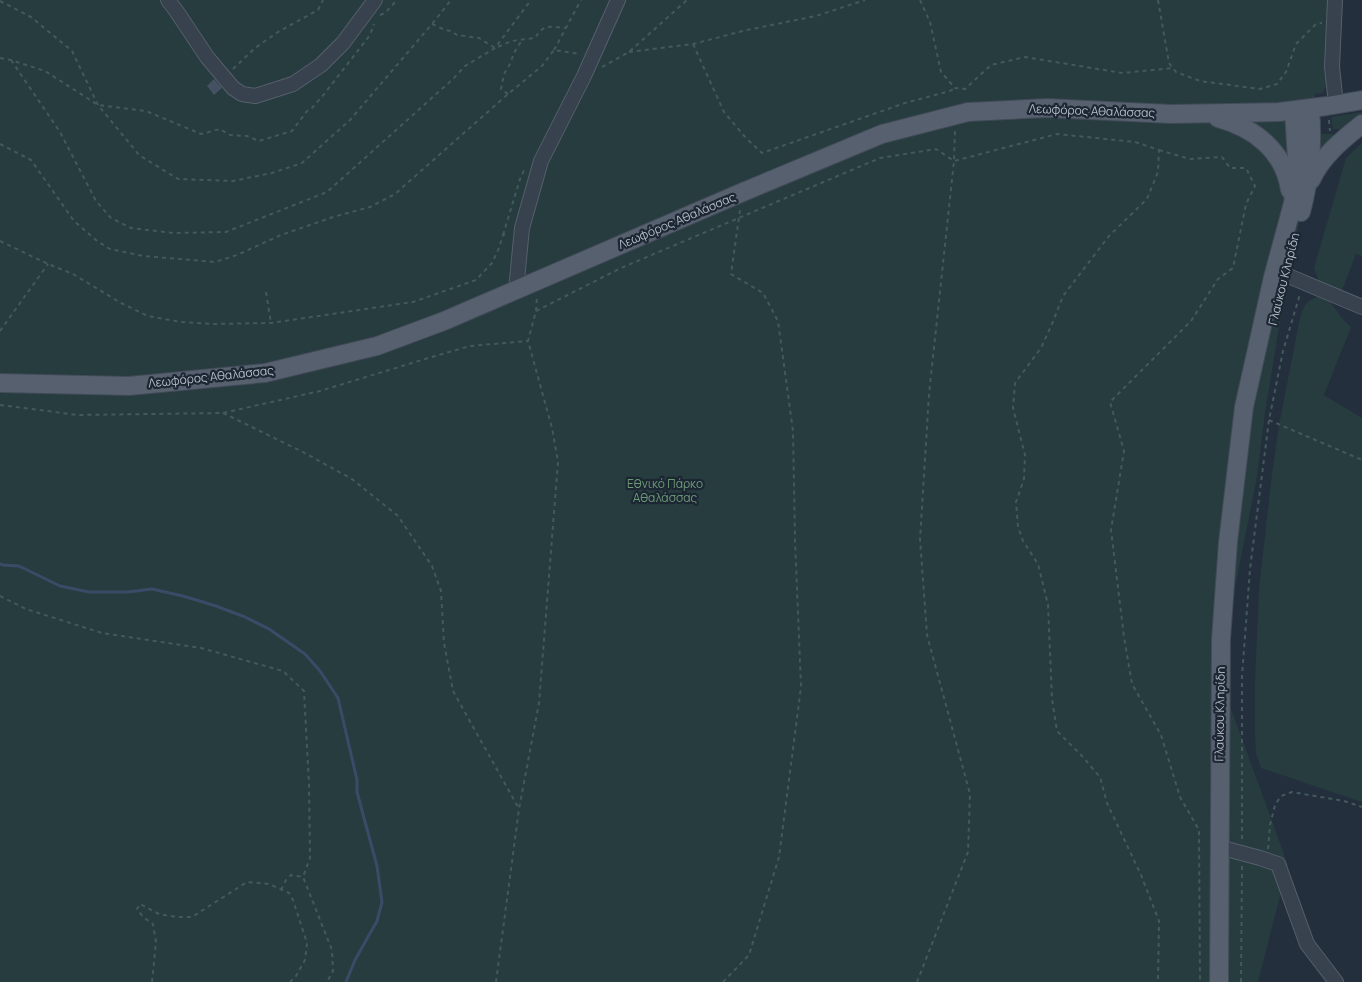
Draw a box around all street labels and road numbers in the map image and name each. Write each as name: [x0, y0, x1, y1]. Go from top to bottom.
street label: Λεωφόρος Αθαλάσσας: [1029, 100, 1156, 121]
street label: Λεωφόρος Αθαλάσσας: [615, 188, 739, 253]
street label: Γλαύκου Κληρίδη: [1264, 231, 1303, 327]
street label: Λεωφόρος Αθαλάσσας: [147, 361, 275, 392]
street label: Γλαύκου Κληρίδη: [1210, 666, 1229, 762]

